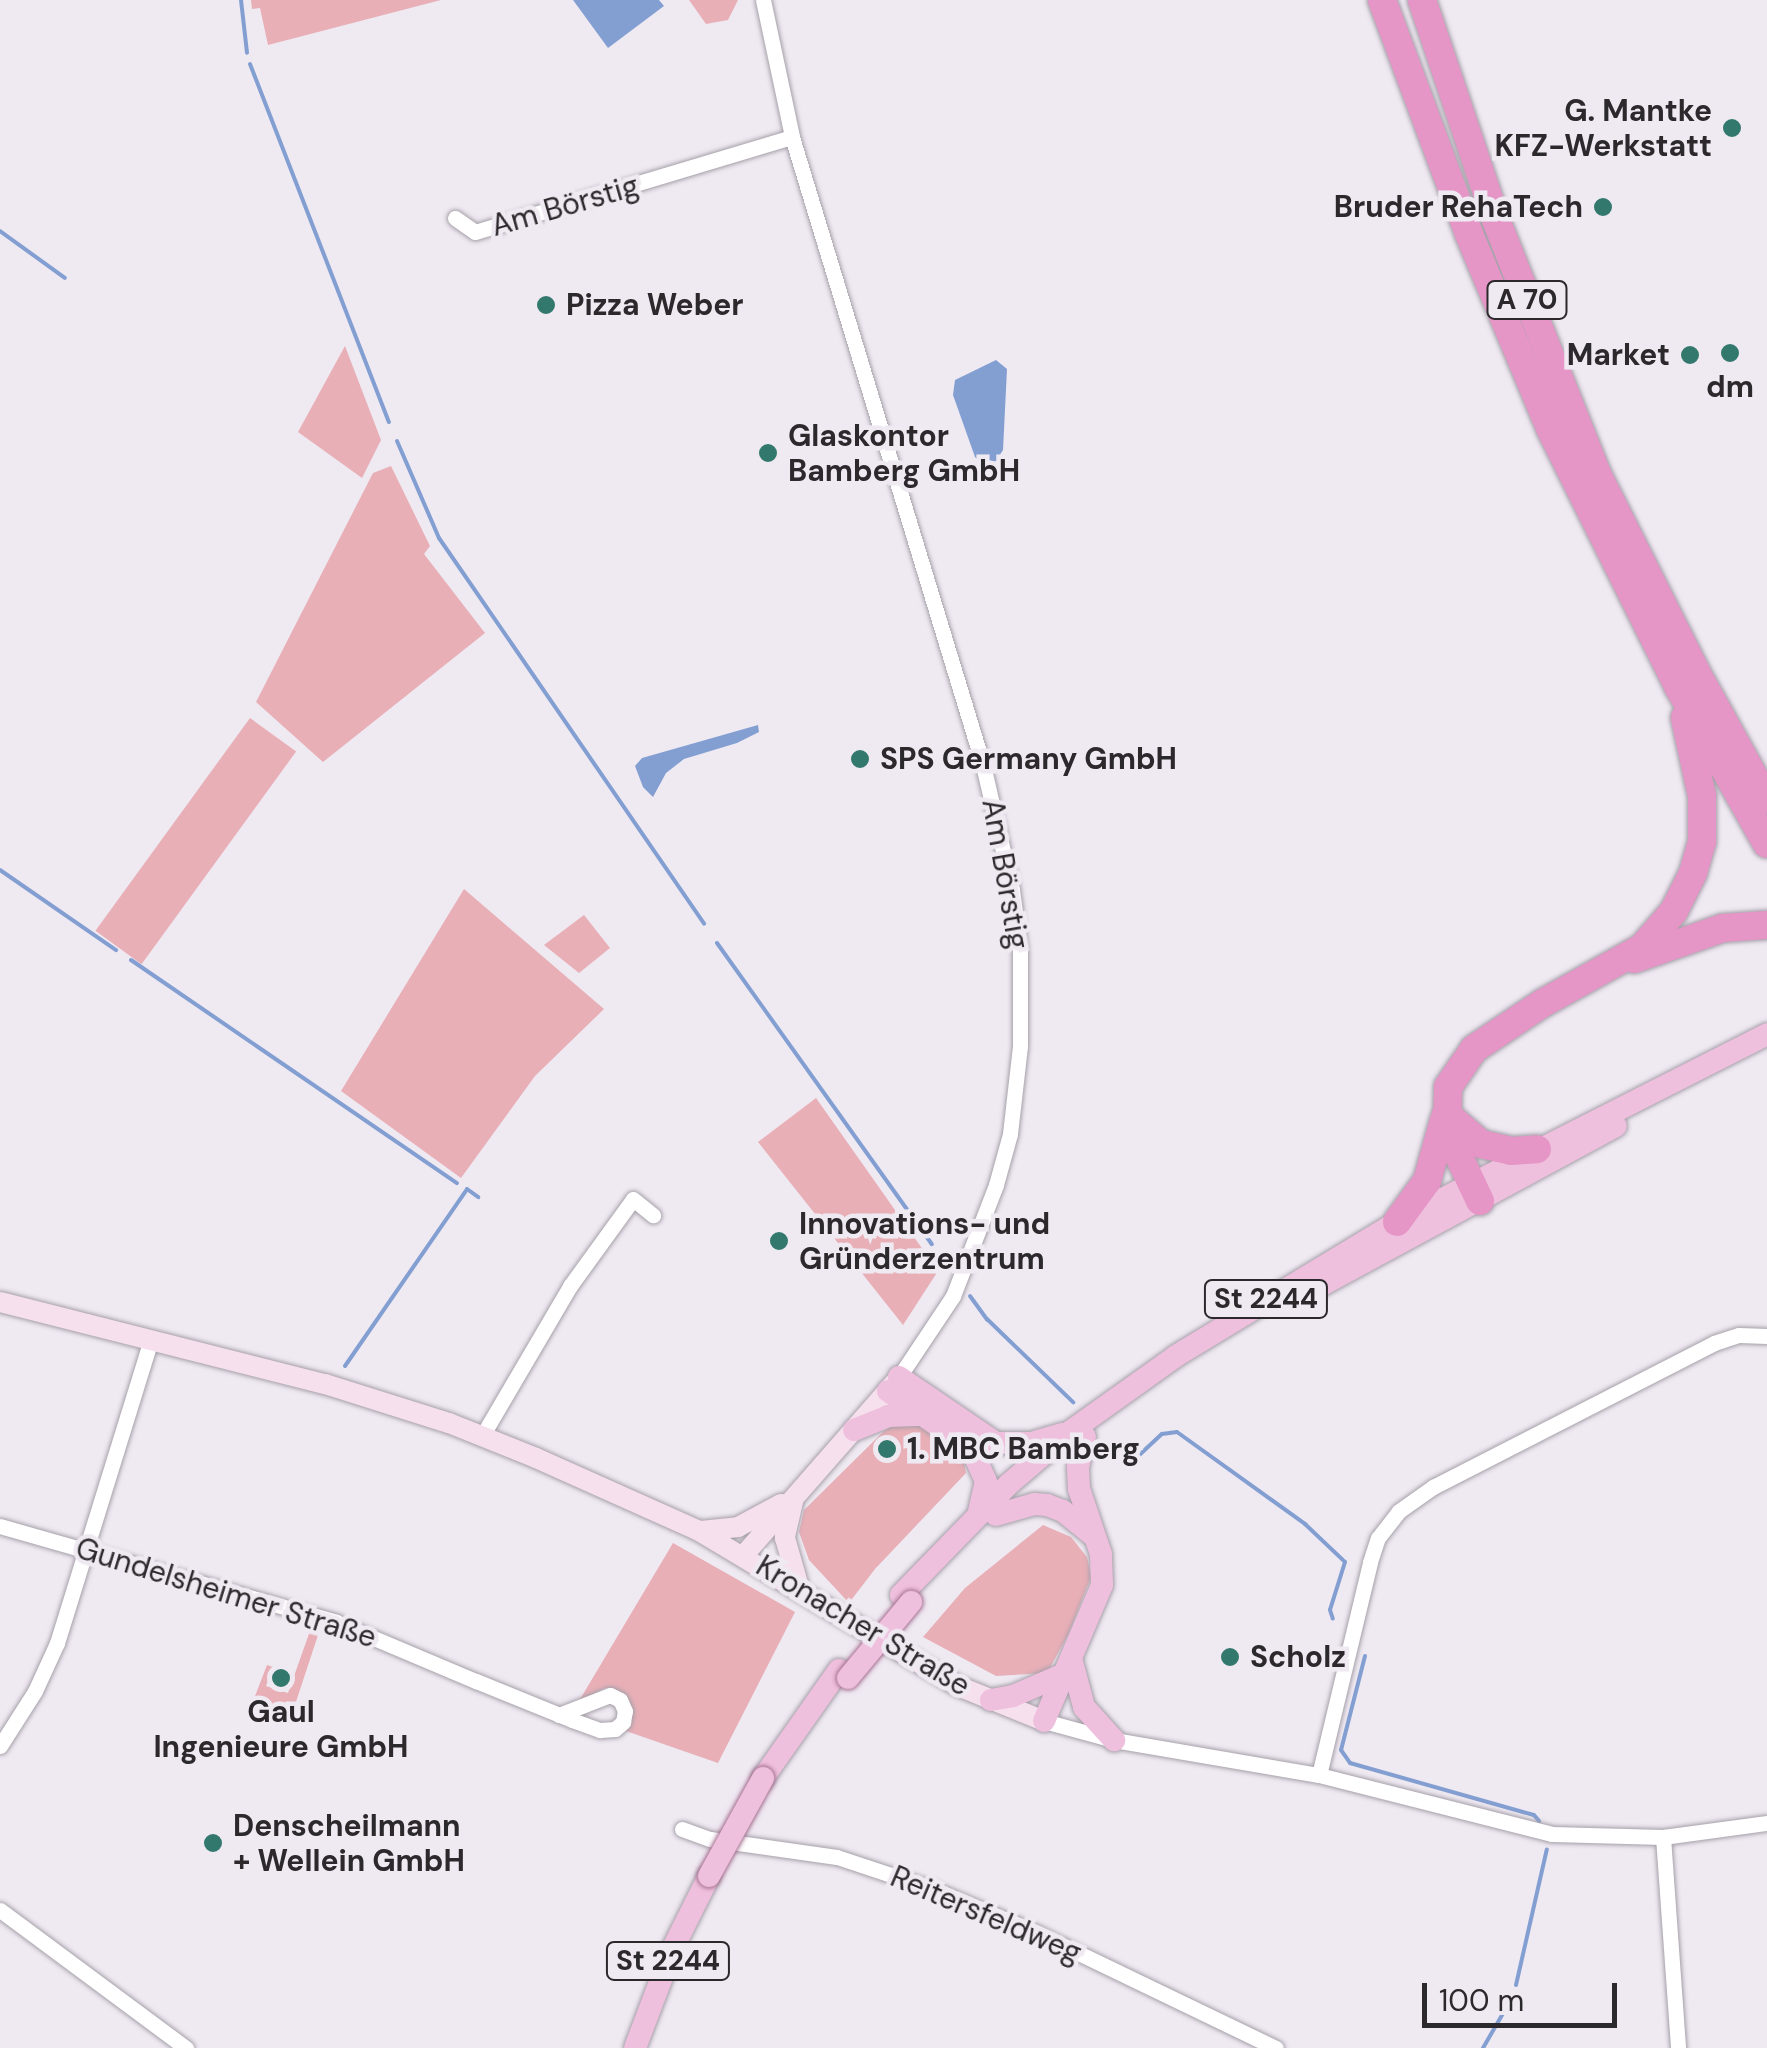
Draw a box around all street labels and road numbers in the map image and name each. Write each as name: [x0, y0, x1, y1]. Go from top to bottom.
street label: Am Börstig: [487, 168, 643, 244]
road number: A 70: [1484, 277, 1570, 323]
street label: Am Börstig: [974, 796, 1036, 952]
road number: St 2244: [1204, 1276, 1328, 1322]
street label: Gundelsheimer Straße: [71, 1530, 381, 1656]
street label: Kronacher Straße: [750, 1548, 976, 1704]
street label: Reitersfeldweg: [885, 1859, 1087, 1971]
road number: St 2244: [606, 1938, 730, 1984]

